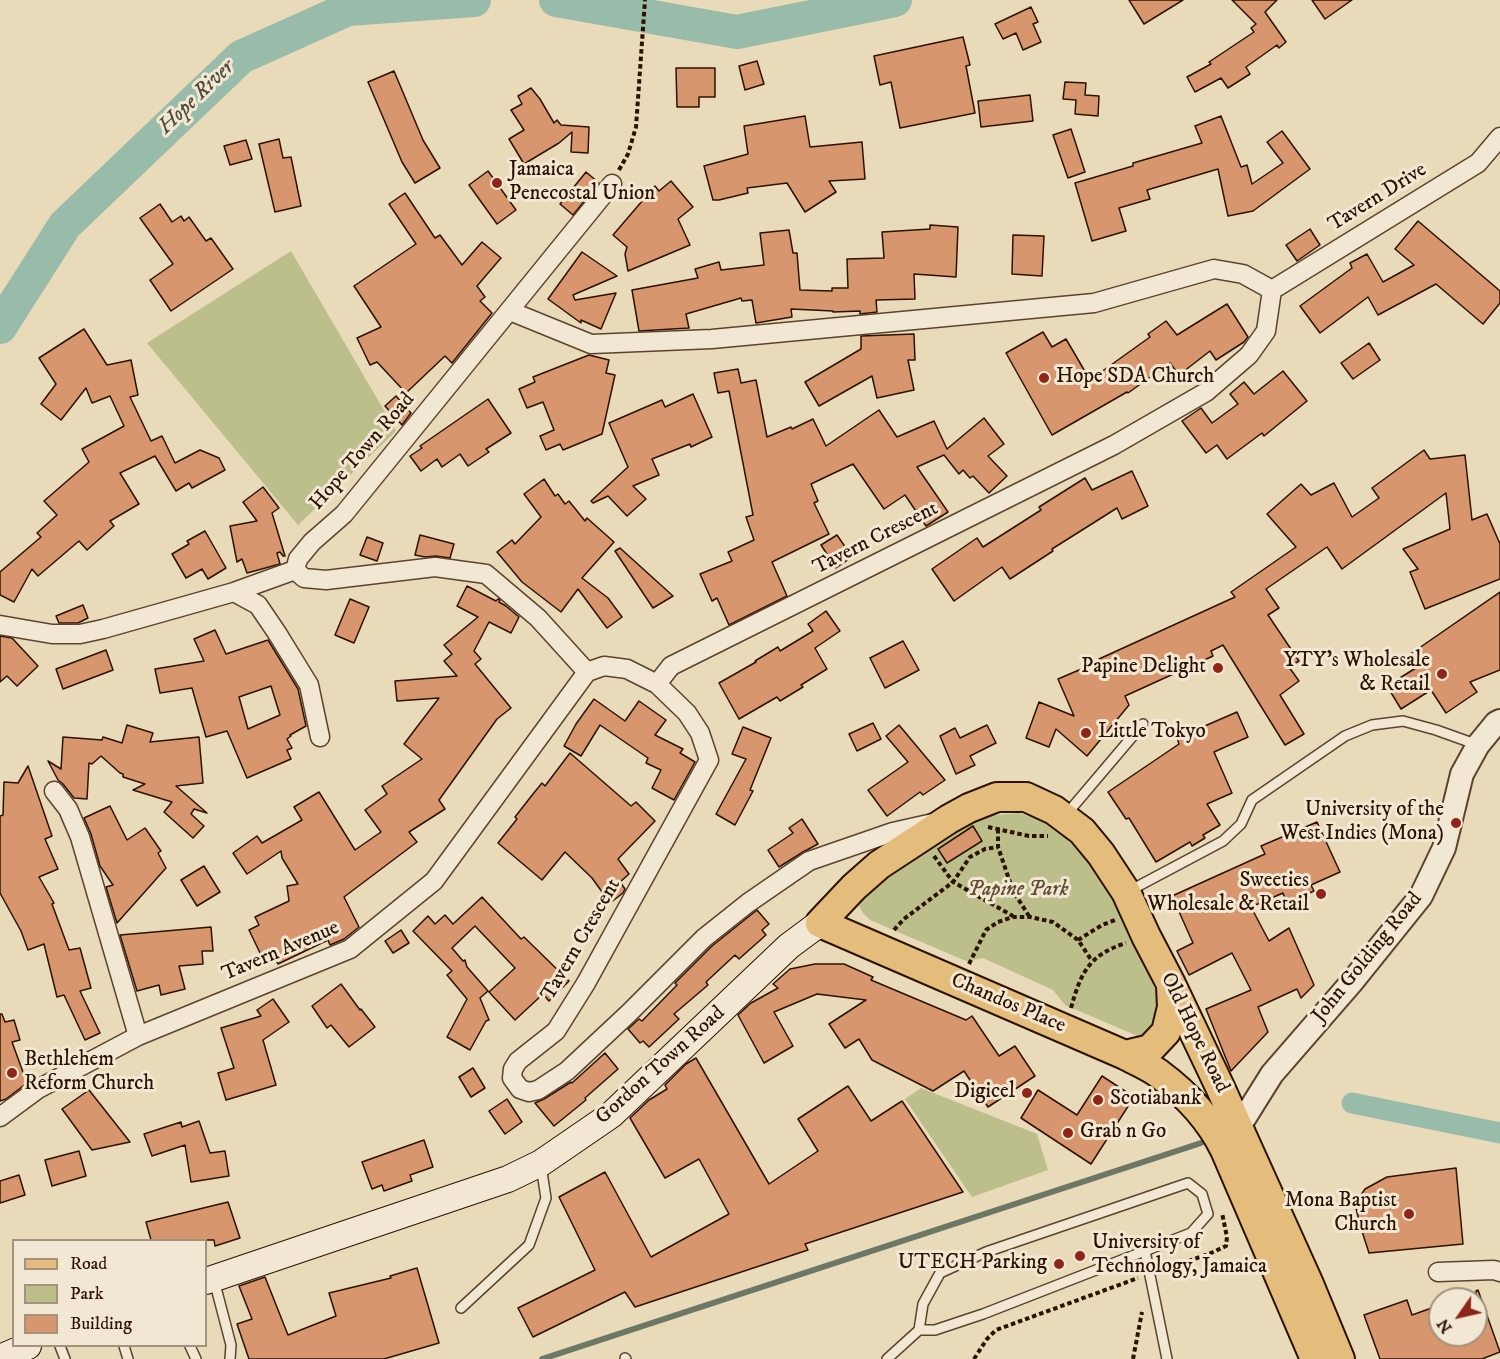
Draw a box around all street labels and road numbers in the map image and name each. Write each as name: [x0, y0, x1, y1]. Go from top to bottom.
street label: Tavern Drive: [1324, 158, 1432, 238]
street label: Hope Town Road: [305, 388, 421, 516]
street label: Tavern Crescent: [809, 497, 943, 581]
street label: Tavern Crescent: [537, 874, 627, 1006]
street label: John Golding Road: [1308, 888, 1428, 1028]
street label: Tavern Avenue: [219, 916, 343, 988]
street label: Chandos Place: [947, 969, 1069, 1039]
street label: Old Hope Road: [1154, 969, 1234, 1097]
street label: Gordon Town Road: [591, 1001, 731, 1131]

